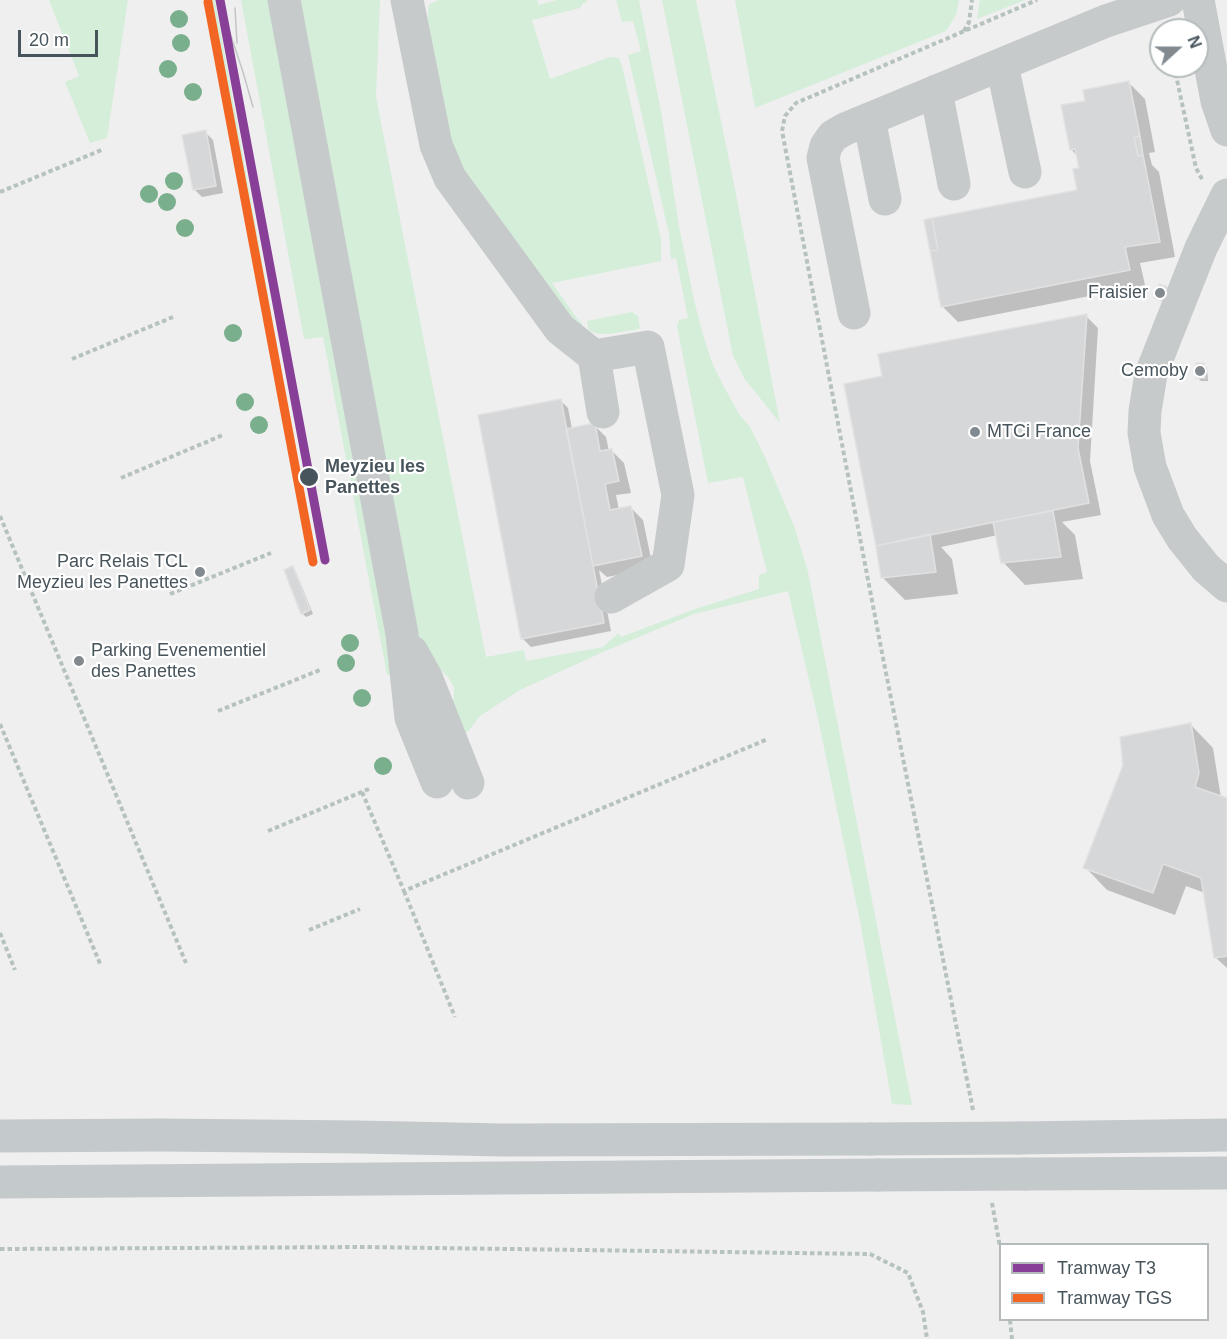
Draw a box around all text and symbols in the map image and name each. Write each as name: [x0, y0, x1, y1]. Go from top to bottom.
scale bar: [21, 18, 100, 56]
north arrow: [1149, 18, 1209, 78]
text: 20 m: [29, 30, 69, 50]
text: N: [1184, 34, 1204, 51]
place label: Fraisier: [1088, 282, 1148, 304]
marker: Fraisier: [1153, 286, 1167, 300]
place label: Cemoby: [1121, 360, 1188, 382]
marker: Cemoby: [1193, 364, 1207, 378]
place label: MTCi France: [987, 421, 1091, 443]
marker: MTCi France: [968, 425, 982, 439]
place label: Meyzieu les Panettes: [325, 456, 425, 498]
marker: Meyzieu les Panettes: [298, 466, 320, 488]
place label: Parc Relais TCL Meyzieu les Panettes: [17, 551, 188, 594]
marker: Parc Relais TCL Meyzieu les Panettes: [193, 565, 207, 579]
place label: Parking Evenementiel des Panettes: [91, 640, 266, 682]
marker: Parking Evenementiel des Panettes: [72, 654, 86, 668]
legend: [999, 1243, 1209, 1321]
text: Tramway T3: [1057, 1258, 1156, 1278]
text: Tramway TGS: [1057, 1288, 1172, 1308]

